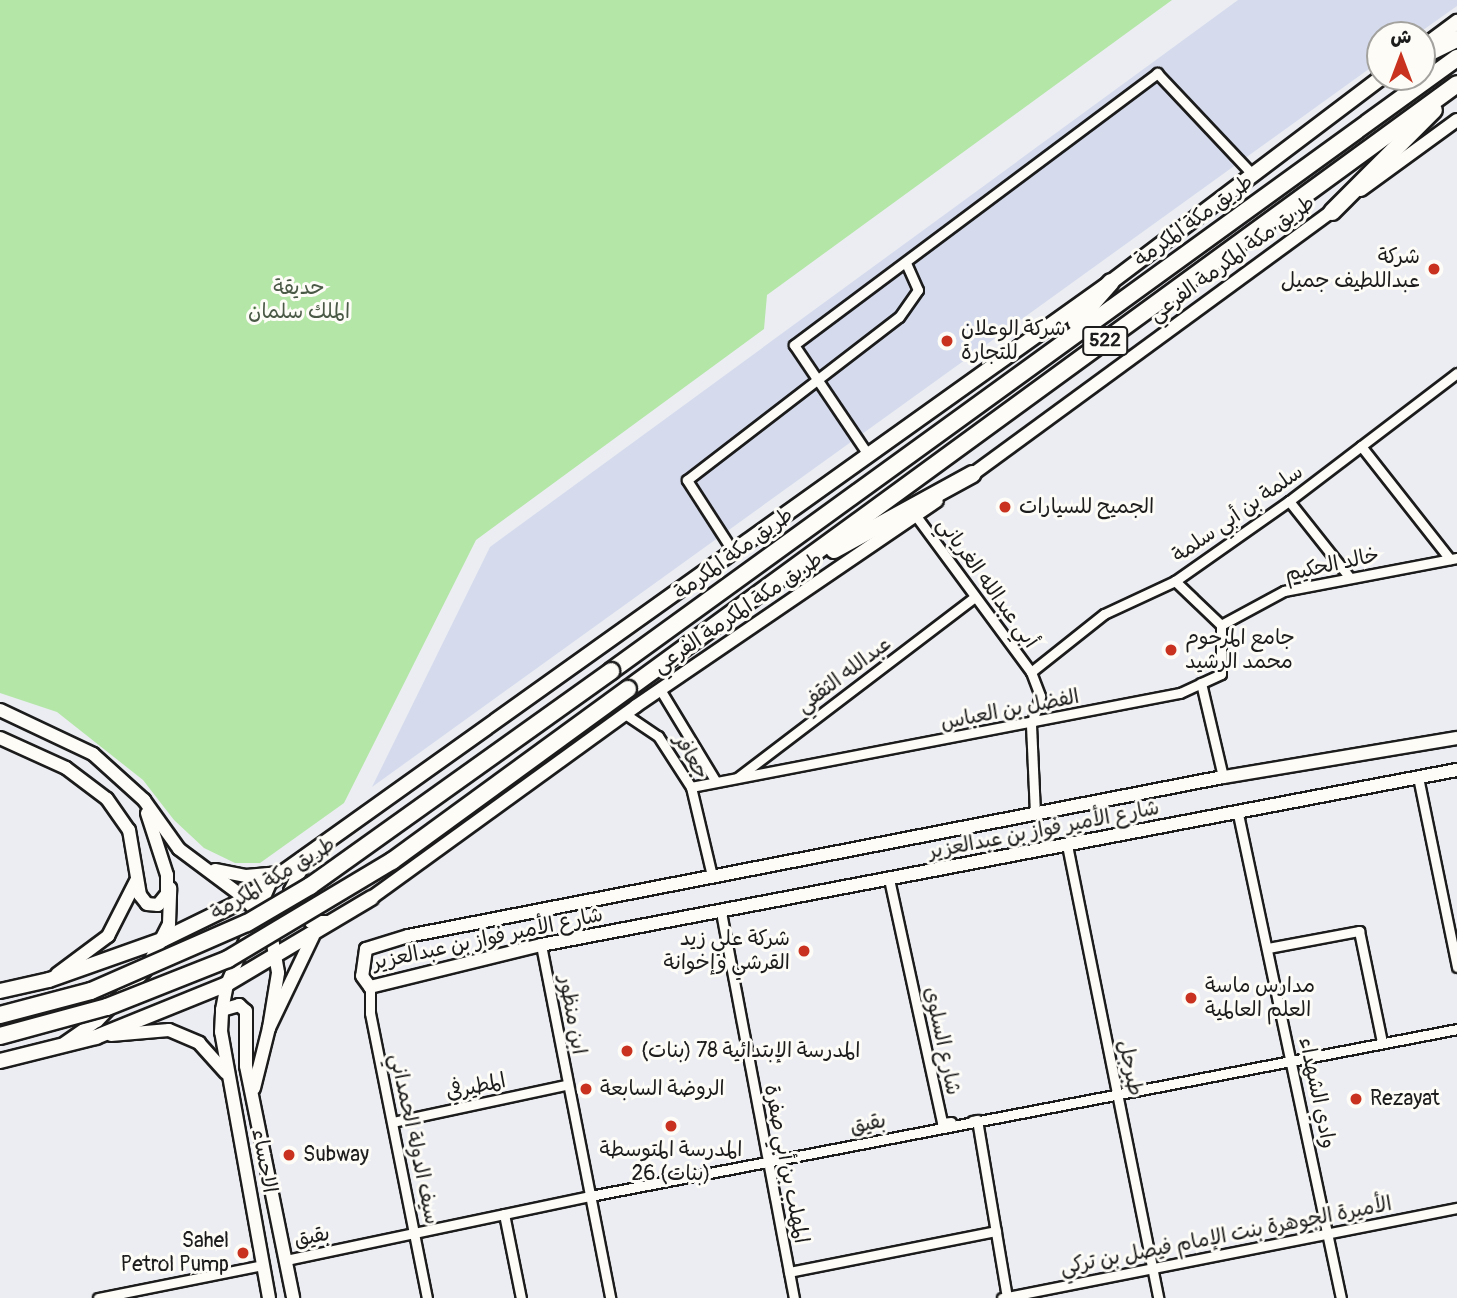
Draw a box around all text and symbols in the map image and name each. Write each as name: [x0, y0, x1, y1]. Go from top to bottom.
north arrow: [1366, 21, 1436, 91]
text: ش: [1391, 25, 1411, 49]
street label: طريق مكة المكرمة: [1130, 169, 1258, 273]
street label: طريق مكة المكرمة الفرعي: [1144, 190, 1320, 328]
place label: شركة عبداللطيف جميل: [1281, 244, 1420, 294]
marker: شركة عبداللطيف جميل: [1426, 261, 1442, 277]
park label: حديقة الملك سلمان: [248, 275, 350, 325]
place label: شركة الوعلان للتجارة: [961, 316, 1066, 366]
road number: 522: [1080, 326, 1130, 356]
marker: شركة الوعلان للتجارة: [939, 333, 955, 349]
street label: سلمة بن أبي سلمة: [1168, 460, 1308, 568]
place label: الجميح للسيارات: [1019, 494, 1154, 520]
marker: الجميح للسيارات: [997, 499, 1013, 515]
street label: طريق مكة المكرمة: [670, 502, 798, 606]
street label: أبي عبدالله الغرياني: [931, 513, 1043, 653]
street label: خالد الحكيم: [1283, 543, 1381, 587]
street label: طريق مكة المكرمة الفرعي: [648, 547, 828, 679]
place label: جامع المرحوم محمد الرشيد: [1185, 625, 1295, 675]
street label: عبدالله الثقفي: [792, 631, 896, 719]
marker: جامع المرحوم محمد الرشيد: [1163, 642, 1179, 658]
street label: الفضل بن العباس: [938, 684, 1082, 736]
street label: جعافر: [668, 730, 714, 784]
street label: شارع الأمير فواز بن عبدالعزير: [926, 795, 1162, 865]
street label: طريق مكة المكرمة: [206, 832, 340, 926]
street label: شارع الأمير فواز بن عبدالعزير: [371, 902, 605, 976]
place label: شركة علي زيد القرشي وإخوانة: [664, 926, 790, 976]
marker: شركة علي زيد القرشي وإخوانة: [796, 943, 812, 959]
place label: مدارس ماسة العلم العالمية: [1205, 973, 1315, 1023]
street label: ابن منظور: [553, 974, 591, 1056]
street label: شارع السلوى: [918, 985, 966, 1097]
marker: مدارس ماسة العلم العالمية: [1183, 990, 1199, 1006]
street label: وادي الشهداء: [1293, 1035, 1341, 1151]
place label: المدرسة الإبتدائية 78 (بنات): [641, 1038, 861, 1064]
street label: طبرجل: [1112, 1038, 1148, 1098]
marker: المدرسة الإبتدائية 78 (بنات): [619, 1043, 635, 1059]
street label: سيف الدولة الحمداني: [384, 1051, 444, 1227]
street label: المطيرفي: [444, 1068, 508, 1106]
place label: الروضة السابعة: [600, 1076, 725, 1102]
marker: الروضة السابعة: [578, 1081, 594, 1097]
street label: المهلب بن أبي صفرة: [758, 1082, 814, 1246]
place label: Rezayat: [1370, 1086, 1440, 1112]
marker: Rezayat: [1348, 1091, 1364, 1107]
street label: بقيق: [848, 1108, 888, 1140]
marker: المدرسة المتوسطة 26 (بنات): [663, 1118, 679, 1134]
street label: الاحساء: [246, 1127, 282, 1195]
place label: المدرسة المتوسطة 26 (بنات): [600, 1137, 742, 1187]
place label: Subway: [303, 1142, 369, 1168]
marker: Subway: [281, 1147, 297, 1163]
street label: الأميرة الجوهرة بنت الإمام فيصل بن تركي: [1058, 1191, 1394, 1281]
street label: بقيق: [292, 1221, 332, 1253]
place label: Sahel Petrol Pump: [121, 1228, 229, 1278]
marker: Sahel Petrol Pump: [235, 1245, 251, 1261]

